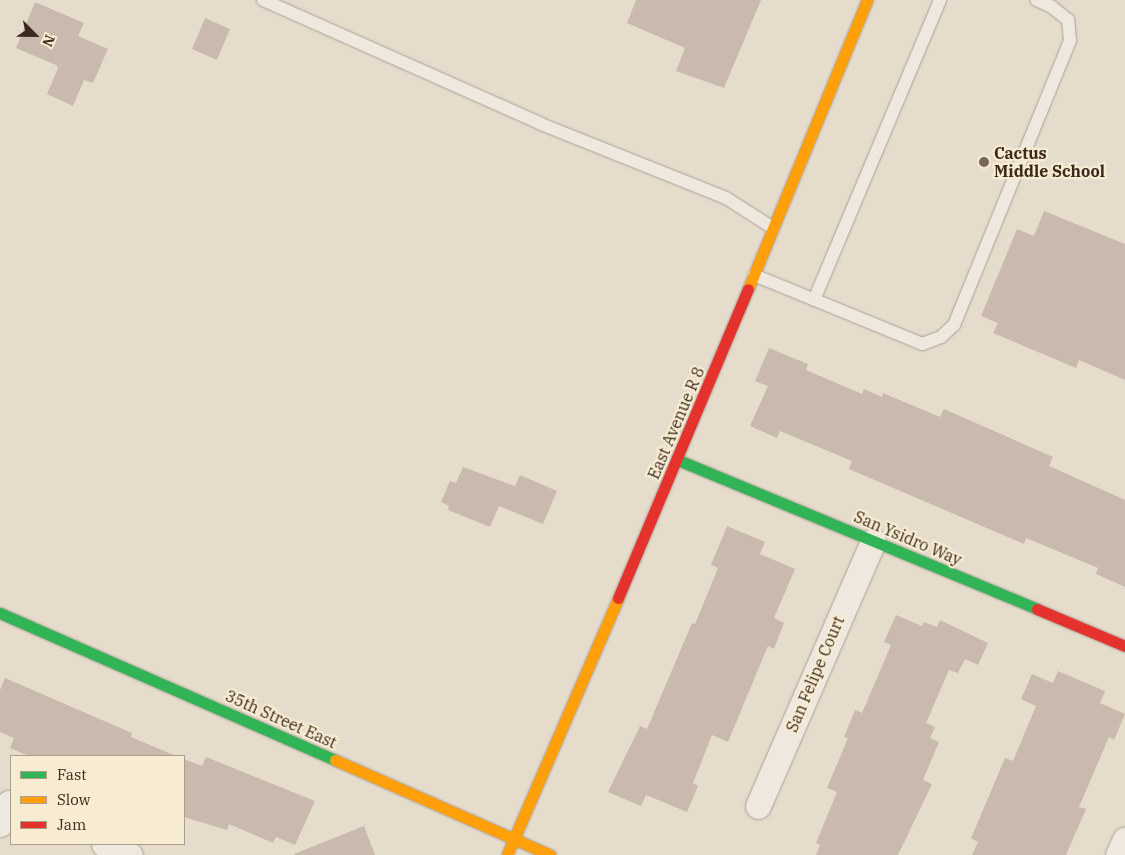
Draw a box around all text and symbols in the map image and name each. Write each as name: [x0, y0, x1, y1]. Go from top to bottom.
north arrow: [10, 10, 60, 60]
text: N: [38, 32, 59, 49]
place label: Cactus Middle School: [994, 143, 1105, 181]
marker: Cactus Middle School: [978, 156, 990, 168]
street label: East Avenue R 8: [644, 364, 708, 482]
street label: San Ysidro Way: [851, 507, 965, 569]
street label: San Felipe Court: [782, 613, 848, 735]
street label: 35th Street East: [222, 686, 340, 752]
legend: [10, 755, 185, 845]
text: Fast: [57, 765, 87, 784]
text: Slow: [57, 790, 90, 809]
text: Jam: [57, 815, 86, 834]

